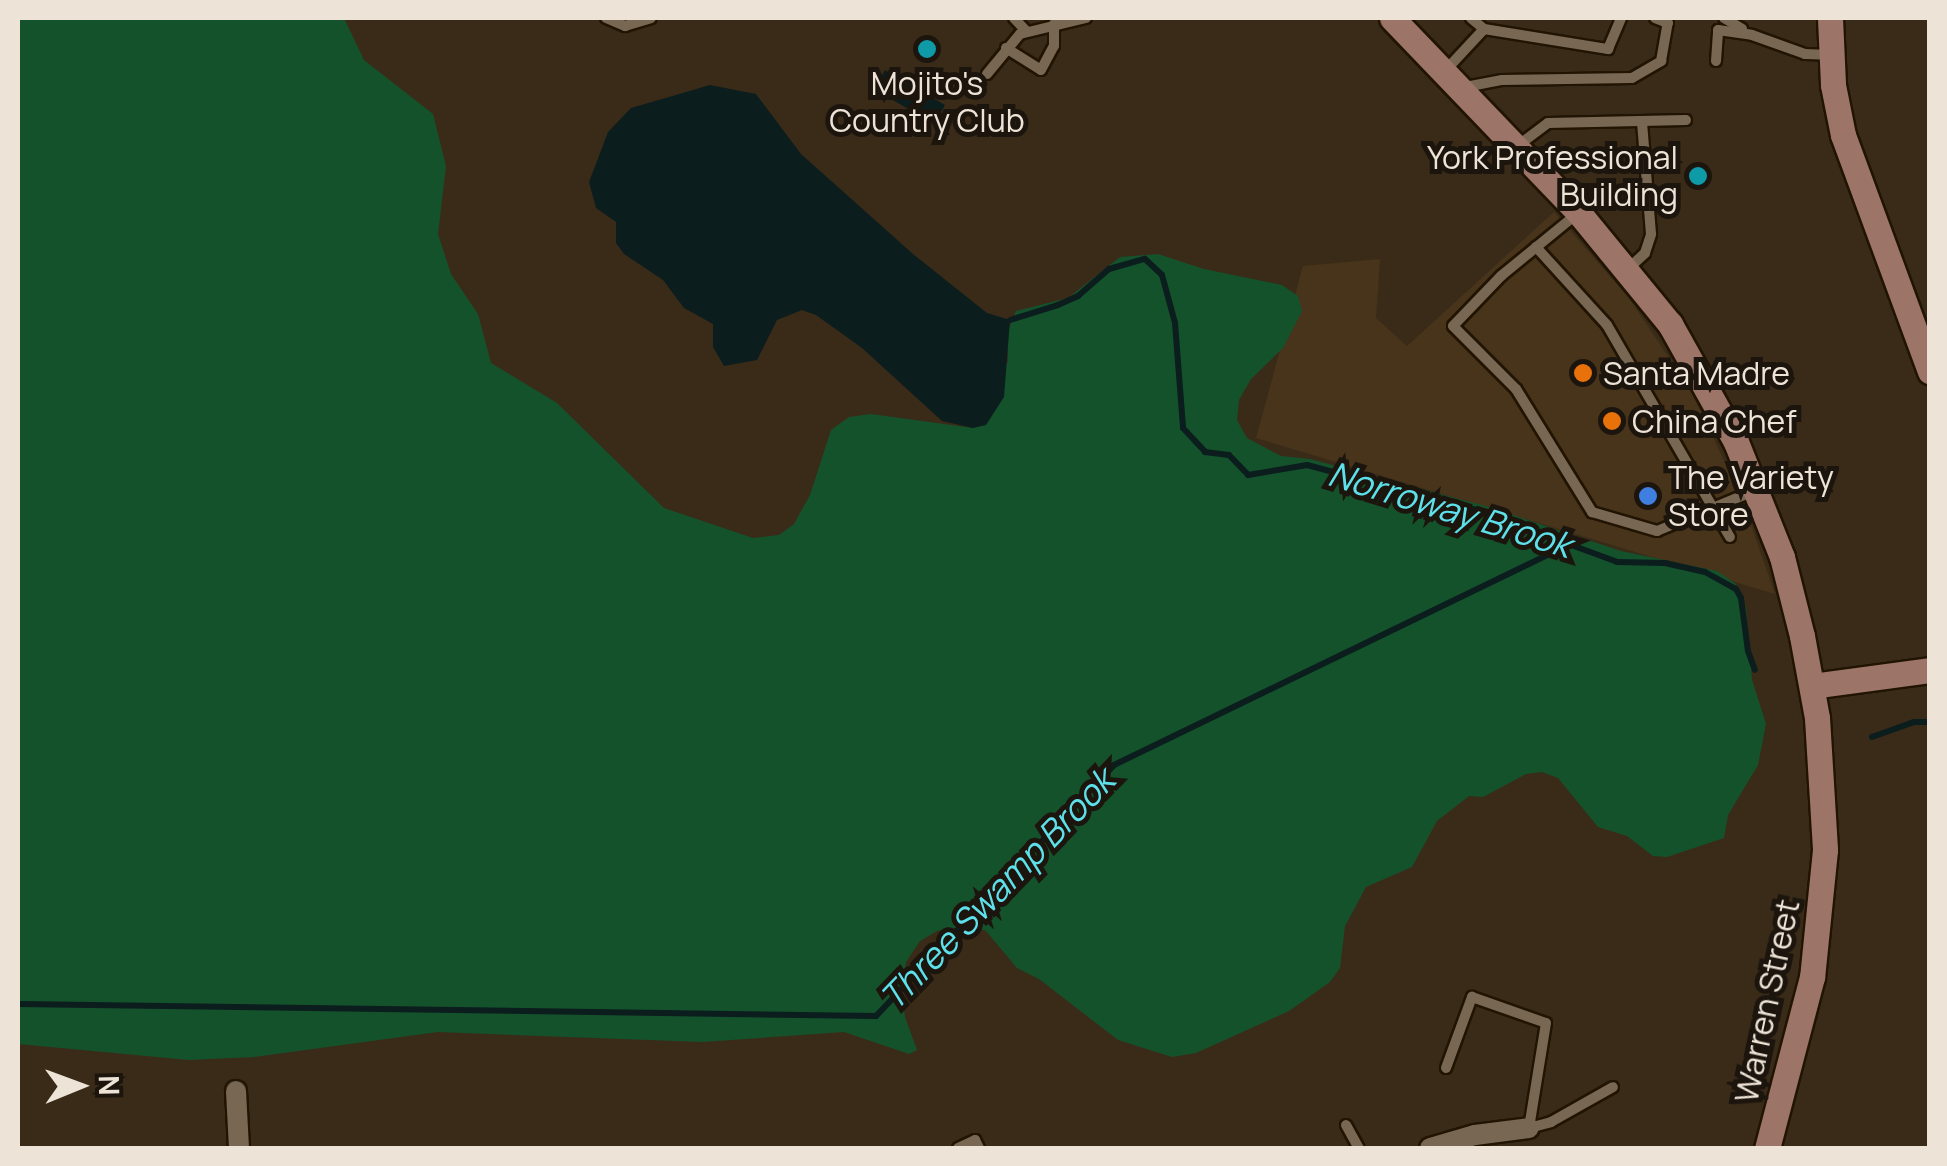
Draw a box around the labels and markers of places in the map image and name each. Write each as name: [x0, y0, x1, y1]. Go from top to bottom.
marker: Mojito's Country Club: [916, 38, 938, 60]
place label: Mojito's Country Club: [829, 65, 1025, 140]
place label: York Professional Building: [1427, 139, 1678, 214]
marker: York Professional Building: [1687, 165, 1709, 187]
place label: Santa Madre: [1603, 354, 1790, 392]
marker: Santa Madre: [1572, 362, 1594, 384]
place label: China Chef: [1632, 402, 1797, 440]
marker: China Chef: [1601, 410, 1623, 432]
place label: The Variety Store: [1668, 459, 1834, 534]
marker: The Variety Store: [1637, 485, 1659, 507]

